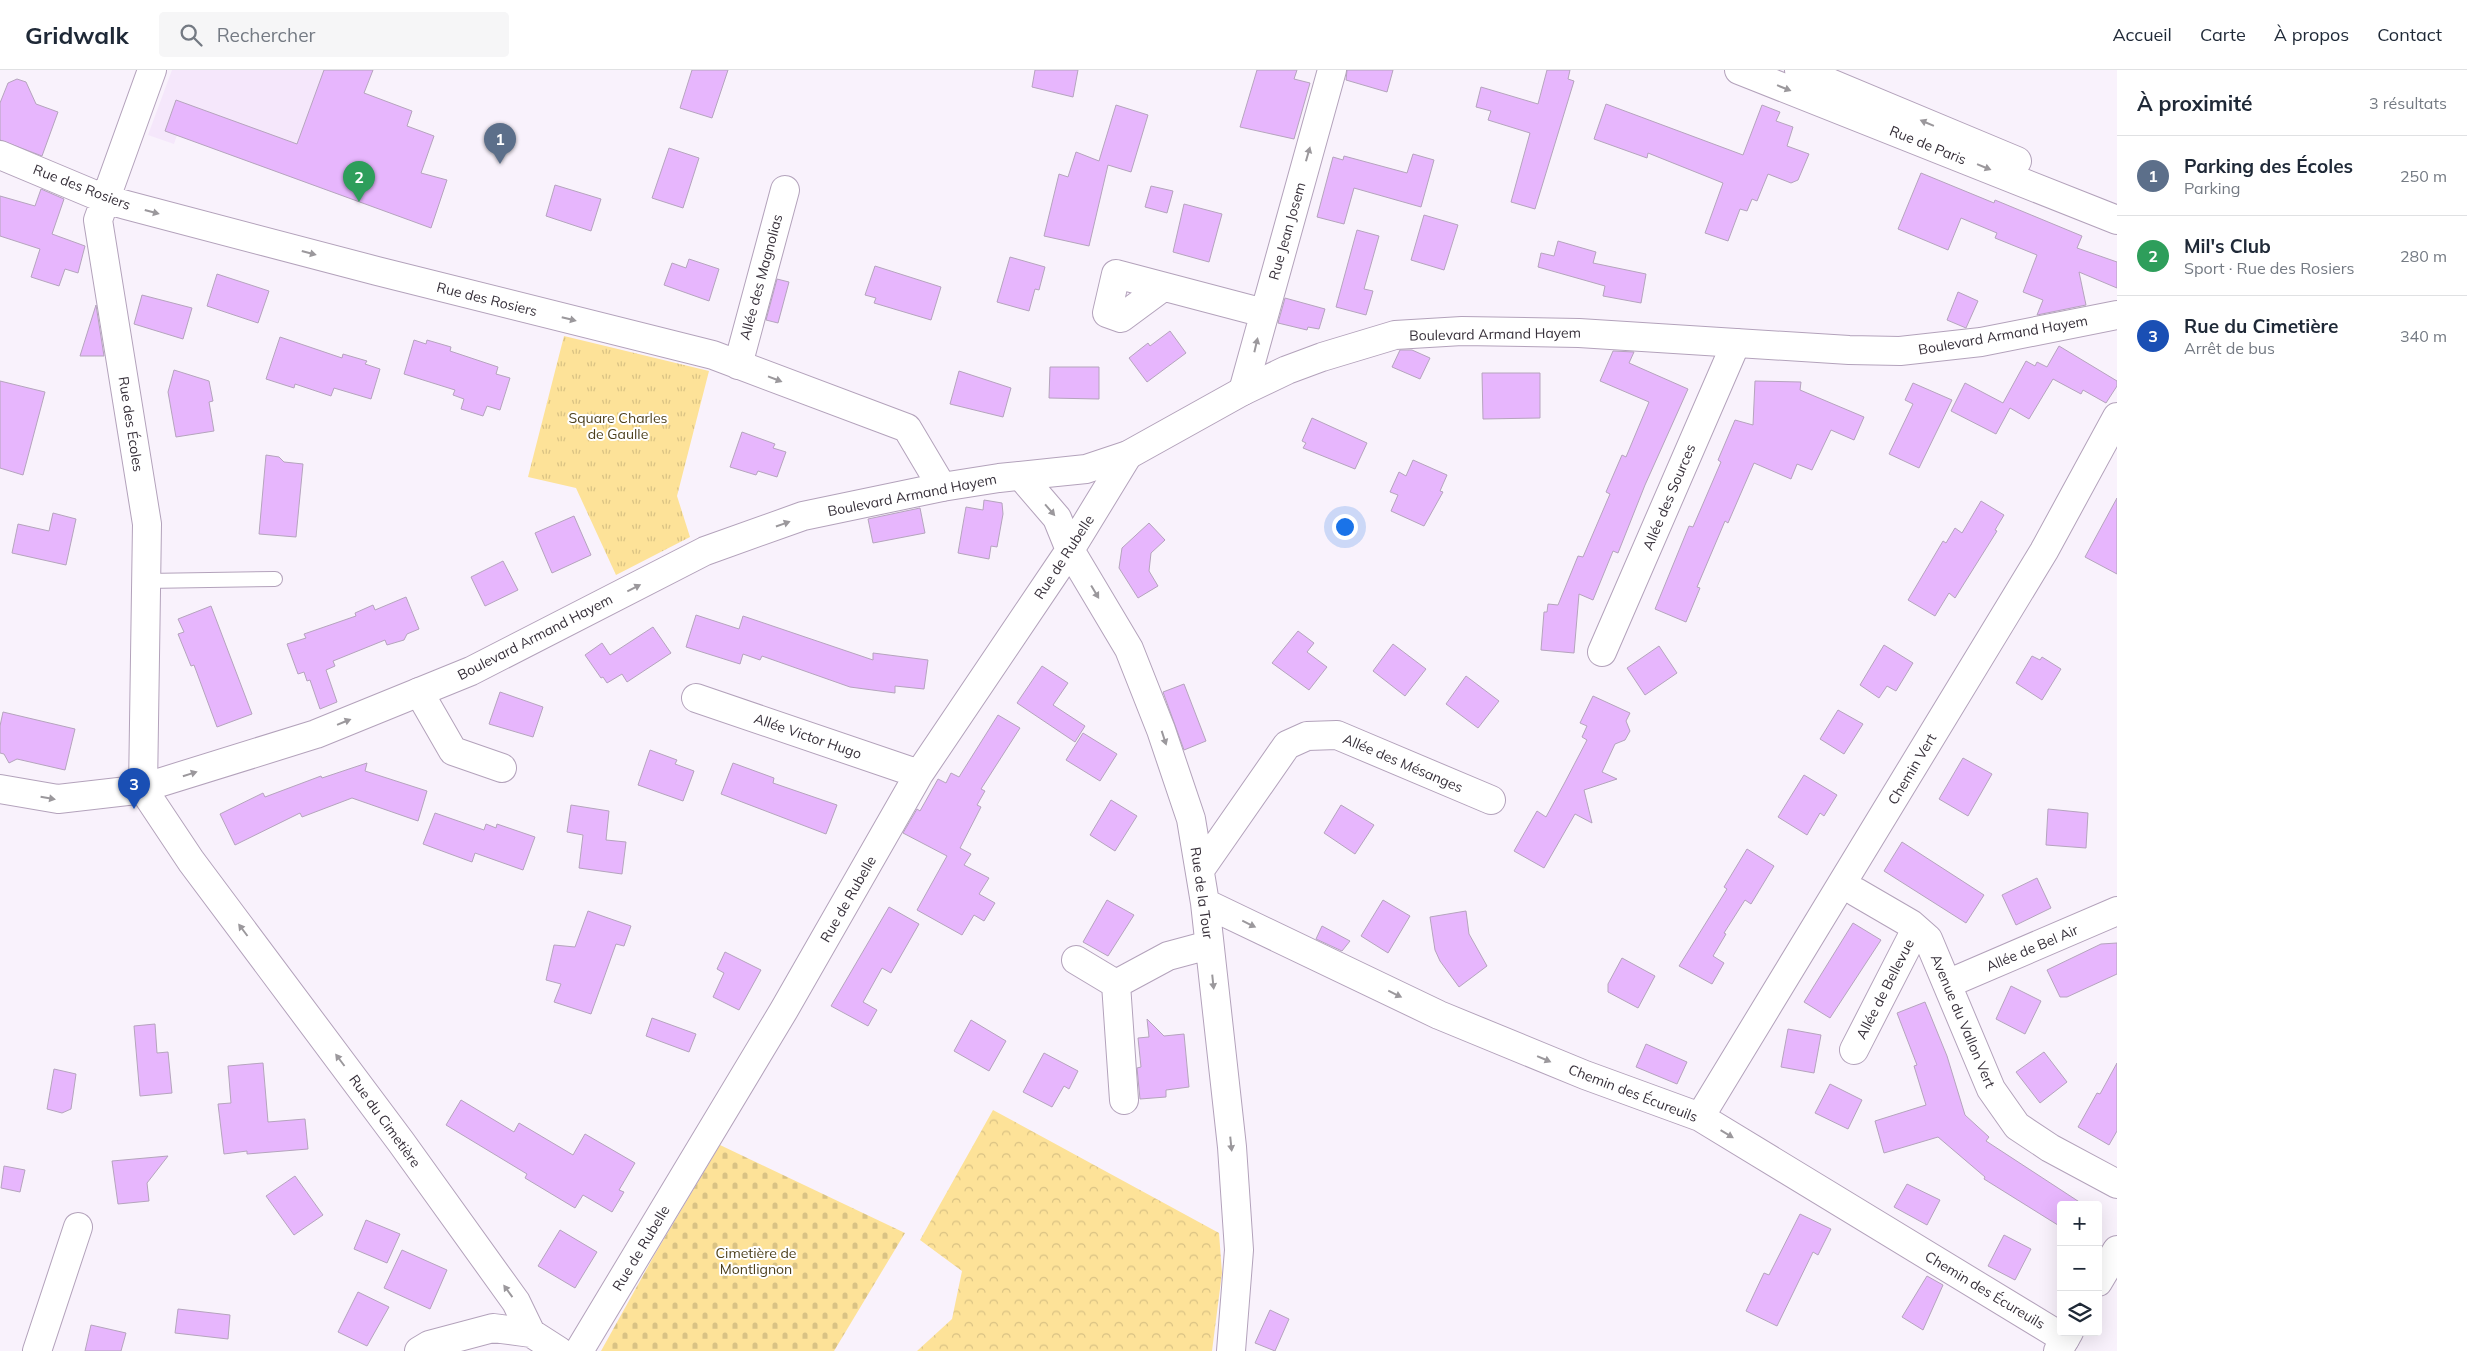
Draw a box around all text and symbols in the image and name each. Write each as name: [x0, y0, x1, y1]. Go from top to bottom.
search box: [159, 12, 509, 57]
text: Gridwalk: [25, 20, 129, 50]
icon: search: [177, 21, 205, 49]
text: Rechercher: [217, 23, 315, 47]
text: Accueil: [2112, 23, 2172, 46]
text: Carte: [2200, 23, 2246, 46]
text: À propos: [2274, 23, 2349, 46]
text: Contact: [2377, 23, 2442, 46]
one-way arrow: [1777, 84, 1792, 92]
text: À proximité: [2137, 90, 2253, 116]
text: 3 résultats: [2369, 93, 2447, 113]
one-way arrow: [1920, 118, 1934, 126]
street label: Rue de Paris: [1887, 121, 1969, 169]
pin: 1: [484, 123, 516, 164]
one-way arrow: [1304, 147, 1312, 162]
text: Parking des Écoles: [2184, 154, 2353, 178]
street label: Rue des Rosiers: [31, 160, 133, 214]
pin: 2: [343, 161, 375, 202]
one-way arrow: [1977, 164, 1991, 172]
text: 1: [2148, 166, 2158, 186]
text: 250 m: [2400, 166, 2447, 186]
text: Parking: [2184, 178, 2241, 198]
street label: Rue Jean Josem: [1264, 180, 1310, 282]
one-way arrow: [145, 208, 160, 216]
street label: Allée des Magnolias: [736, 212, 786, 342]
text: Mil's Club: [2184, 234, 2271, 258]
text: 2: [2148, 246, 2158, 266]
text: 280 m: [2400, 246, 2447, 266]
one-way arrow: [302, 250, 317, 258]
text: Sport · Rue des Rosiers: [2184, 258, 2354, 278]
street label: Rue des Rosiers: [435, 278, 539, 320]
street label: Boulevard Armand Hayem: [1917, 311, 2089, 359]
text: Rue du Cimetière: [2184, 314, 2338, 338]
one-way arrow: [561, 315, 576, 323]
street label: Boulevard Armand Hayem: [1409, 324, 1581, 344]
text: 3: [2148, 326, 2158, 346]
text: 340 m: [2400, 326, 2447, 346]
one-way arrow: [1252, 337, 1260, 352]
text: Arrêt de bus: [2184, 338, 2275, 358]
street label: Rue des Écoles: [115, 375, 147, 473]
one-way arrow: [768, 375, 783, 383]
park label: Square Charles de Gaulle: [568, 409, 668, 443]
street label: Allée des Sources: [1639, 441, 1699, 553]
street label: Boulevard Armand Hayem: [826, 470, 998, 520]
one-way arrow: [1045, 503, 1056, 516]
street label: Rue de Rubelle: [1030, 512, 1098, 602]
your location: [1332, 514, 1358, 540]
one-way arrow: [775, 520, 790, 527]
one-way arrow: [627, 584, 641, 592]
one-way arrow: [1091, 584, 1099, 599]
street label: Boulevard Armand Hayem: [454, 590, 616, 684]
street label: Allée Victor Hugo: [752, 709, 864, 763]
one-way arrow: [337, 718, 351, 726]
street label: Allée des Mésanges: [1340, 730, 1466, 796]
street label: Chemin Vert: [1884, 730, 1940, 808]
one-way arrow: [1161, 731, 1168, 746]
pin: 3: [118, 768, 150, 809]
one-way arrow: [183, 770, 198, 778]
one-way arrow: [40, 794, 56, 802]
street label: Rue de la Tour: [1187, 846, 1217, 941]
street label: Rue de Rubelle: [816, 853, 880, 945]
one-way arrow: [1242, 920, 1256, 928]
street label: Allée de Bel Air: [1983, 920, 2082, 975]
one-way arrow: [237, 924, 248, 937]
street label: Allée de Bellevue: [1852, 936, 1918, 1042]
street label: Avenue du Vallon Vert: [1927, 952, 1999, 1091]
one-way arrow: [1209, 975, 1217, 991]
one-way arrow: [1388, 990, 1402, 998]
one-way arrow: [335, 1053, 345, 1067]
one-way arrow: [1537, 1055, 1552, 1063]
street label: Chemin des Écureuils: [1566, 1060, 1700, 1126]
street label: Rue du Cimetière: [345, 1071, 425, 1171]
one-way arrow: [1720, 1129, 1733, 1138]
one-way arrow: [1227, 1136, 1235, 1152]
map controls: [2057, 1201, 2102, 1336]
button: +: [2057, 1201, 2102, 1246]
street label: Rue de Rubelle: [608, 1202, 674, 1294]
park label: Cimetière de Montlignon: [716, 1244, 796, 1278]
button: −: [2057, 1246, 2102, 1291]
street label: Chemin des Écureuils: [1922, 1247, 2048, 1333]
one-way arrow: [503, 1284, 513, 1297]
button: layers: [2057, 1291, 2102, 1336]

